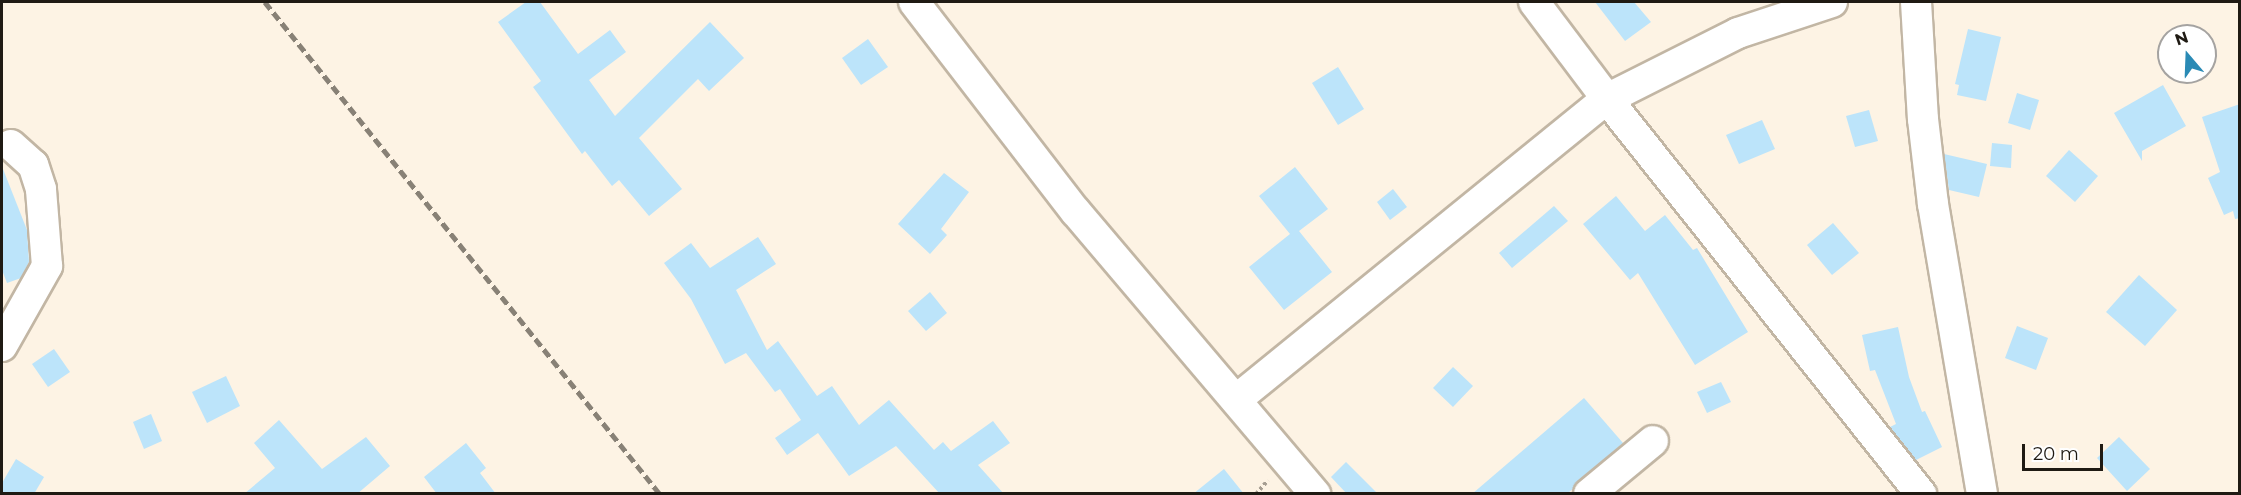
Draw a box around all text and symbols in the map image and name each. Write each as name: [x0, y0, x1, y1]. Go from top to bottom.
north arrow: [2157, 24, 2217, 84]
text: N: [2172, 27, 2191, 49]
scale bar: [2025, 432, 2106, 470]
text: 20 m: [2033, 443, 2079, 465]

